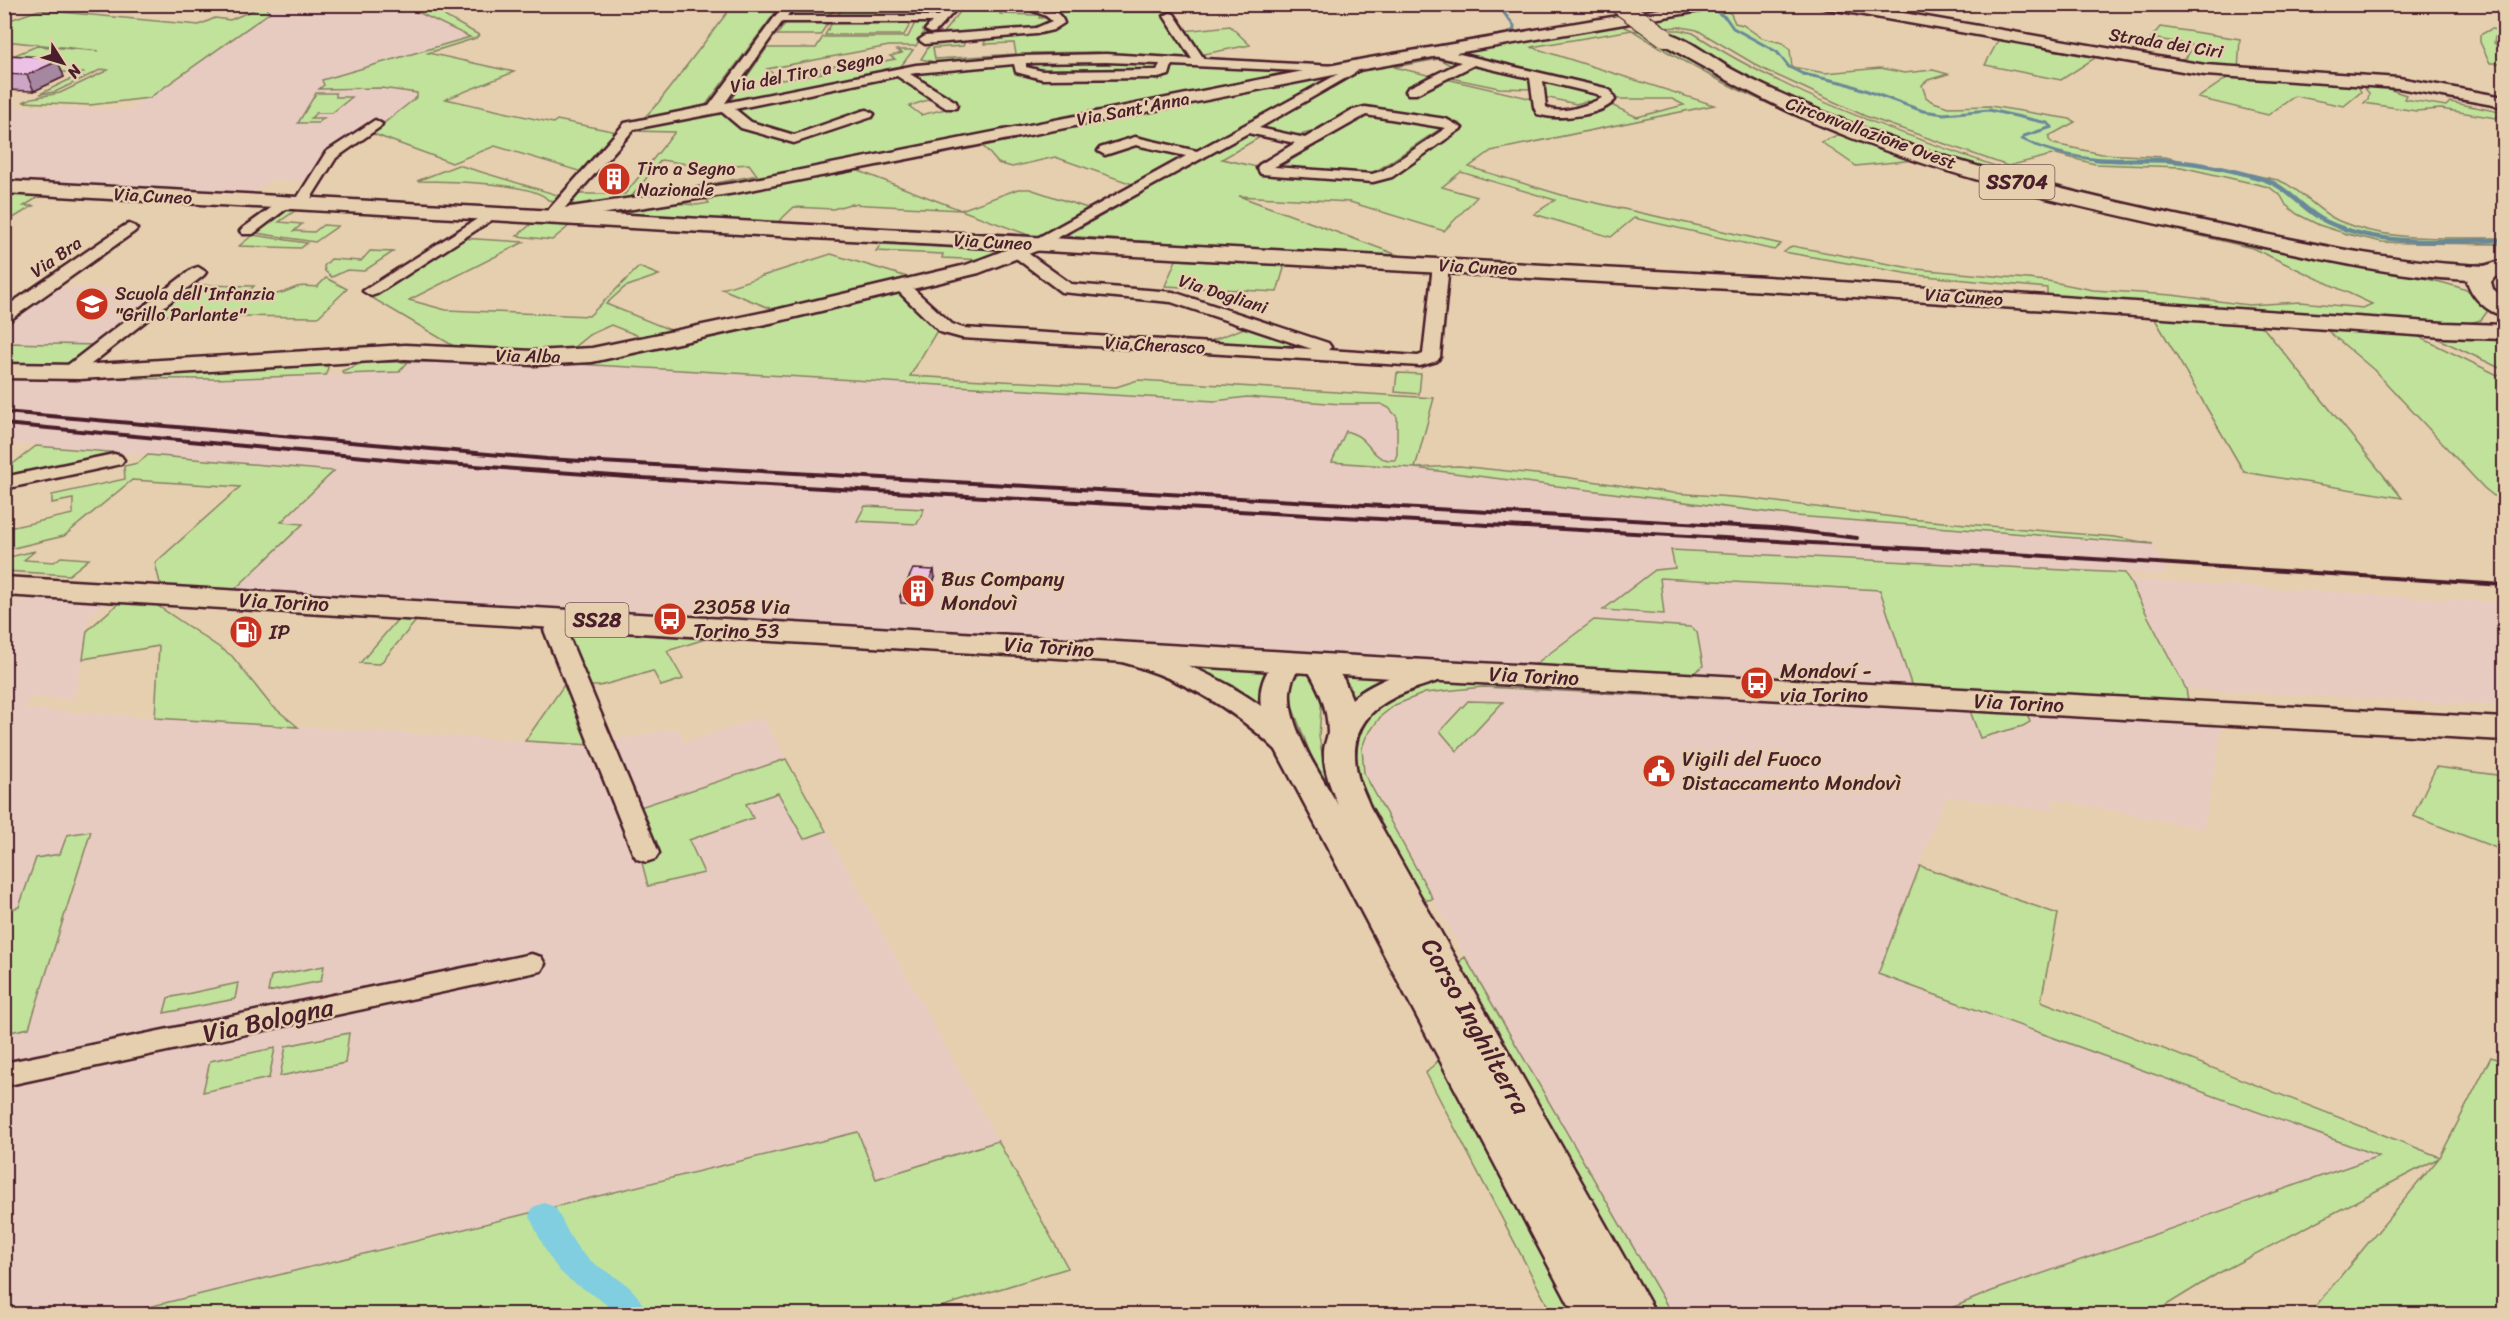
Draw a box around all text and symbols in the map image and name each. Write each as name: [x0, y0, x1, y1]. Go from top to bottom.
street label: Strada dei Ciri: [2107, 18, 2226, 68]
north arrow: [33, 33, 93, 93]
street label: Via del Tiro a Segno: [728, 41, 886, 103]
text: N: [59, 58, 90, 86]
street label: Via Sant'Anna: [1074, 82, 1192, 136]
street label: Circonvallazione Ovest: [1781, 87, 1961, 179]
place label: Tiro a Segno Nazionale: [637, 153, 735, 206]
building icon: Tiro a Segno Nazionale: [596, 161, 632, 197]
road number: SS704: [1980, 165, 2054, 199]
street label: Via Cuneo: [113, 178, 193, 214]
street label: Via Cuneo: [953, 224, 1033, 260]
street label: Via Bra: [23, 227, 89, 287]
street label: Via Cuneo: [1438, 249, 1518, 285]
street label: Via Dogliani: [1174, 265, 1273, 324]
place label: Scuola dell'Infanzia "Grillo Parlante": [115, 278, 275, 331]
street label: Via Cuneo: [1924, 278, 2004, 316]
school or university icon: Scuola dell'Infanzia "Grillo Parlante": [74, 286, 110, 322]
street label: Via Cherasco: [1104, 326, 1206, 364]
street label: Via Alba: [495, 339, 561, 373]
place label: Bus Company Mondovì: [941, 560, 1064, 622]
building icon: Bus Company Mondovì: [900, 573, 936, 609]
street label: Via Torino: [238, 581, 330, 623]
place label: 23058 Via Torino 53: [693, 588, 790, 650]
bus stop icon: 23058 Via Torino 53: [652, 601, 688, 637]
road number: SS28: [566, 603, 628, 637]
place label: IP: [268, 613, 290, 651]
fuel station icon: IP: [228, 614, 264, 650]
street label: Via Torino: [1003, 625, 1096, 669]
place label: Mondoví - via Torino: [1780, 652, 1872, 714]
street label: Via Torino: [1488, 655, 1580, 697]
bus stop icon: Mondoví - via Torino: [1739, 665, 1775, 701]
street label: Via Torino: [1973, 682, 2065, 724]
place label: Vigili del Fuoco Distaccamento Mondovì: [1682, 740, 1901, 802]
public building icon: Vigili del Fuoco Distaccamento Mondovì: [1641, 753, 1677, 789]
street label: Corso Inghilterra: [1408, 929, 1544, 1124]
street label: Via Bologna: [198, 983, 339, 1056]

